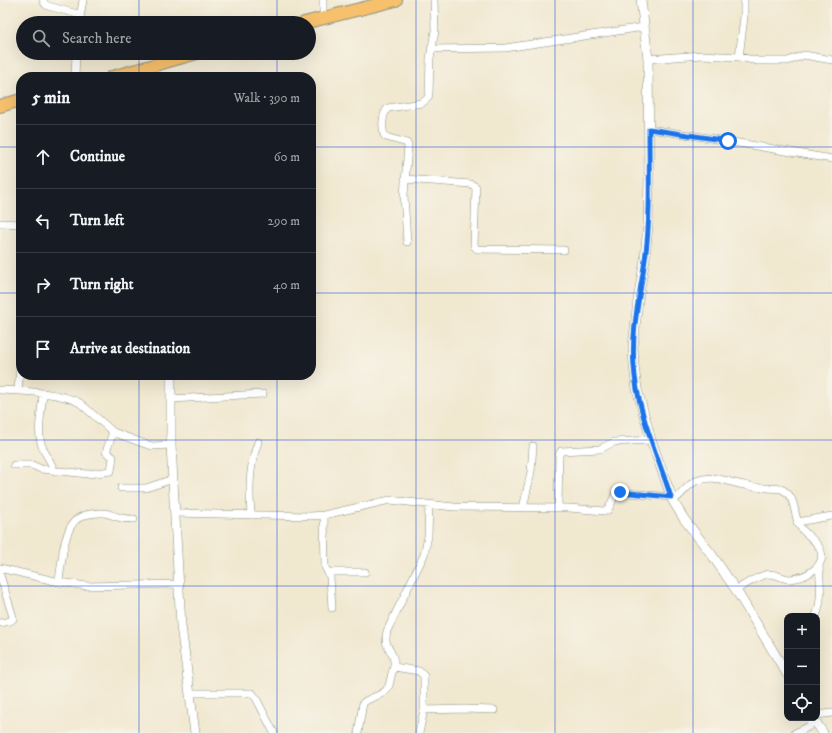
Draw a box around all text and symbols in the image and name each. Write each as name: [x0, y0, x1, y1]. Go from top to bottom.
search box: [16, 16, 316, 60]
icon: search: [30, 27, 52, 49]
text: Search here: [62, 29, 131, 48]
text: 5 min: [32, 87, 70, 109]
text: Walk · 390 m: [233, 90, 300, 106]
route start: [719, 132, 737, 150]
icon: ahead: [32, 146, 54, 168]
text: Continue: [70, 147, 125, 166]
text: 60 m: [274, 149, 300, 165]
icon: left: [32, 210, 54, 232]
text: Turn left: [70, 211, 124, 230]
text: 290 m: [268, 213, 300, 229]
icon: right: [32, 274, 54, 296]
text: Turn right: [70, 275, 133, 294]
text: 40 m: [273, 277, 300, 293]
icon: arrive: [32, 338, 54, 360]
text: Arrive at destination: [70, 339, 190, 358]
route end: [611, 483, 629, 501]
map controls: [784, 613, 820, 721]
button: +: [784, 613, 820, 649]
button: −: [784, 649, 820, 685]
button: locate: [784, 685, 820, 721]

